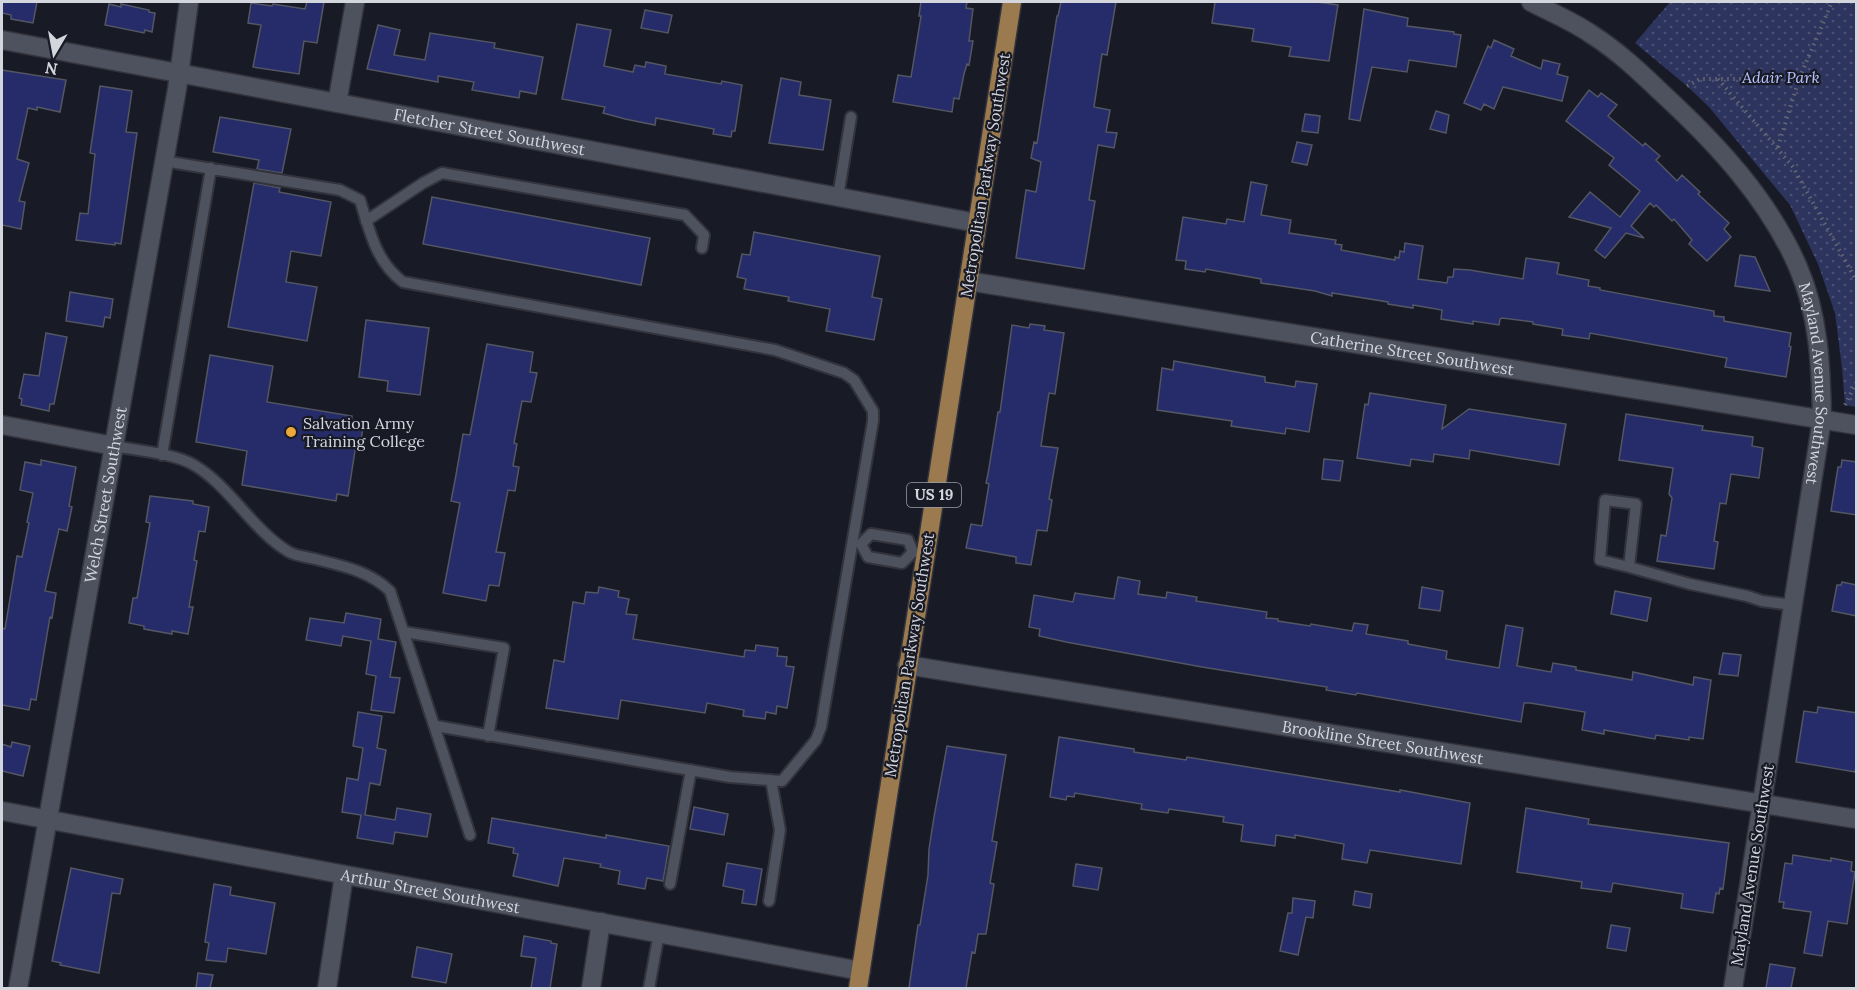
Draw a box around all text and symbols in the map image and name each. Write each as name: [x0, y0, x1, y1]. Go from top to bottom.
north arrow: [24, 24, 84, 84]
street label: Metropolitan Parkway Southwest: [956, 51, 1014, 299]
text: N: [44, 58, 59, 80]
park label: Adair Park: [1741, 67, 1820, 87]
street label: Fletcher Street Southwest: [392, 104, 588, 159]
street label: Mayland Avenue Southwest: [1795, 280, 1832, 487]
street label: Catherine Street Southwest: [1309, 327, 1516, 380]
street label: Welch Street Southwest: [80, 404, 131, 585]
place label: Salvation Army Training College: [303, 413, 425, 451]
marker: Salvation Army Training College: [284, 425, 298, 439]
road number: US 19: [907, 483, 961, 507]
street label: Metropolitan Parkway Southwest: [880, 531, 938, 779]
street label: Brookline Street Southwest: [1281, 716, 1486, 769]
street label: Mayland Avenue Southwest: [1726, 762, 1778, 967]
street label: Arthur Street Southwest: [338, 864, 523, 917]

